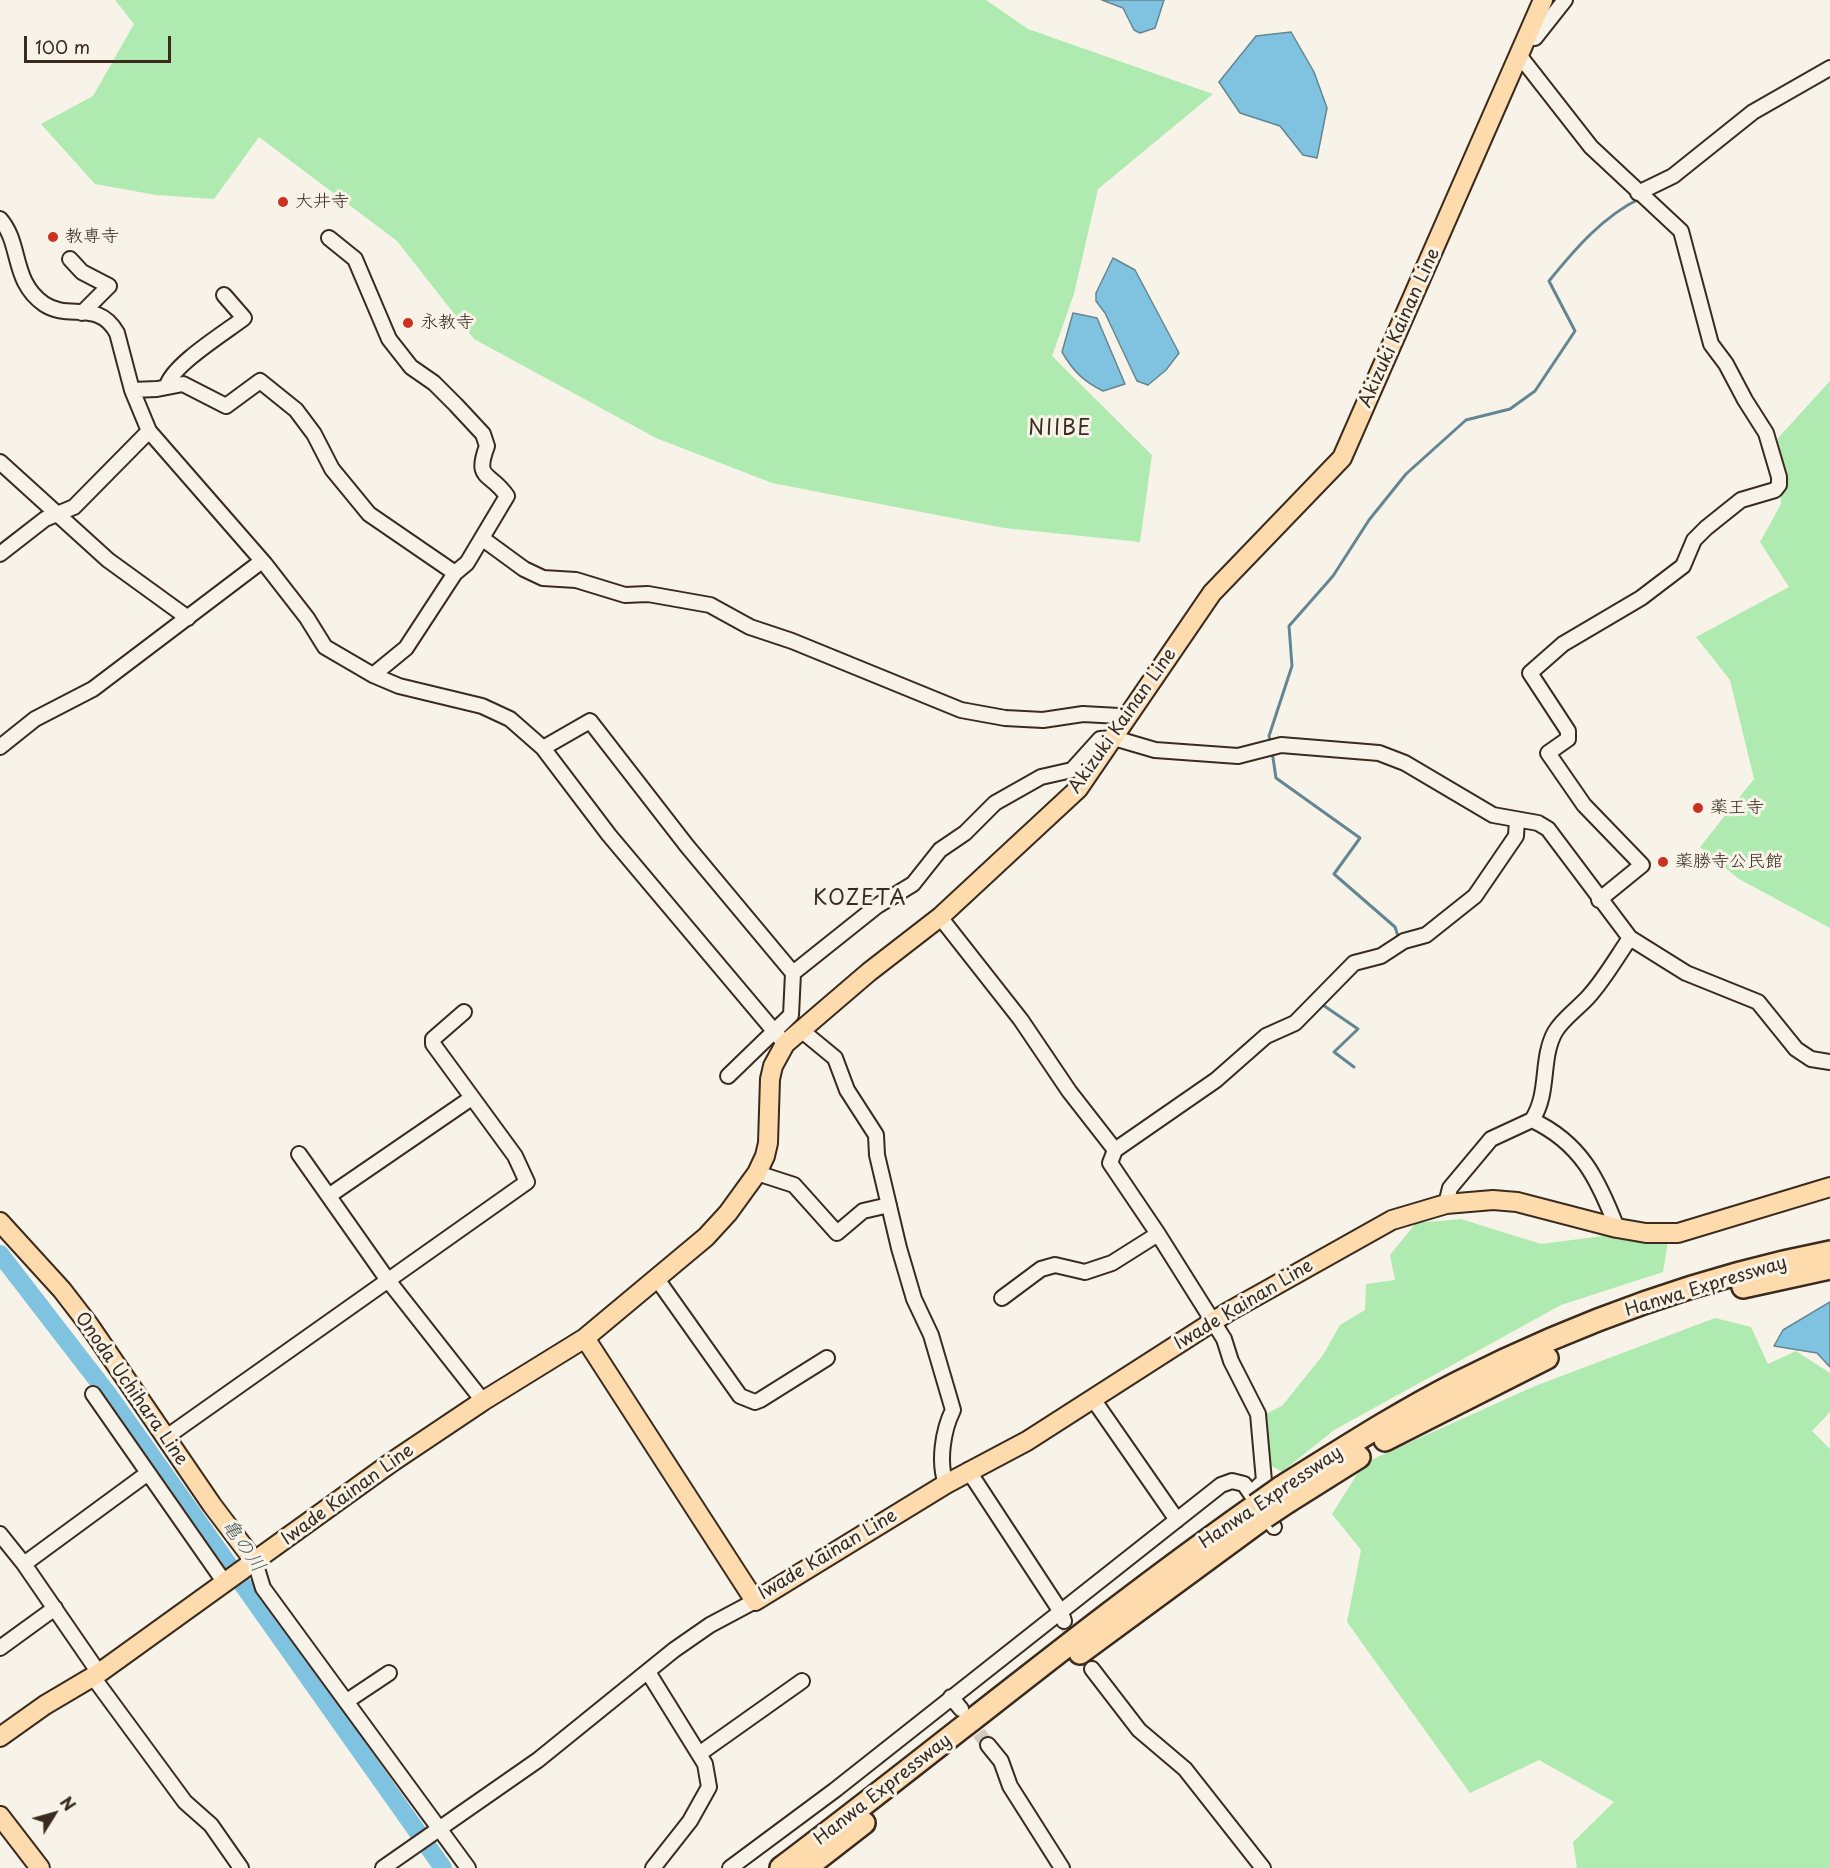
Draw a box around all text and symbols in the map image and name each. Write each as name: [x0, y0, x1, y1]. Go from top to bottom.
scale bar: [27, 24, 174, 62]
text: 100 m: [35, 33, 90, 60]
place label: 大井寺: [295, 191, 349, 213]
marker: 大井寺: [276, 195, 290, 209]
place label: 教専寺: [65, 226, 119, 248]
marker: 教専寺: [46, 230, 60, 244]
street label: Akizuki Kainan Line: [1355, 245, 1445, 411]
place label: 永教寺: [420, 312, 474, 334]
marker: 永教寺: [401, 316, 415, 330]
district label: NIIBE: [1028, 416, 1092, 442]
street label: Akizuki Kainan Line: [1065, 644, 1181, 798]
place label: 薬王寺: [1710, 797, 1764, 819]
marker: 薬王寺: [1691, 801, 1705, 815]
place label: 薬勝寺公民館: [1675, 851, 1783, 873]
marker: 薬勝寺公民館: [1656, 855, 1670, 869]
district label: KOZETA: [813, 886, 907, 912]
street label: Hanwa Expressway: [1623, 1252, 1789, 1322]
street label: Iwade Kainan Line: [1171, 1255, 1317, 1355]
street label: Onoda Uchihara Line: [70, 1308, 192, 1470]
street label: Iwade Kainan Line: [278, 1440, 418, 1550]
street label: Hanwa Expressway: [1195, 1442, 1347, 1554]
street label: Iwade Kainan Line: [755, 1505, 901, 1605]
water label: 亀の川: [216, 1515, 270, 1577]
street label: Hanwa Expressway: [810, 1730, 956, 1850]
north arrow: [24, 1784, 84, 1844]
text: N: [55, 1791, 82, 1815]

